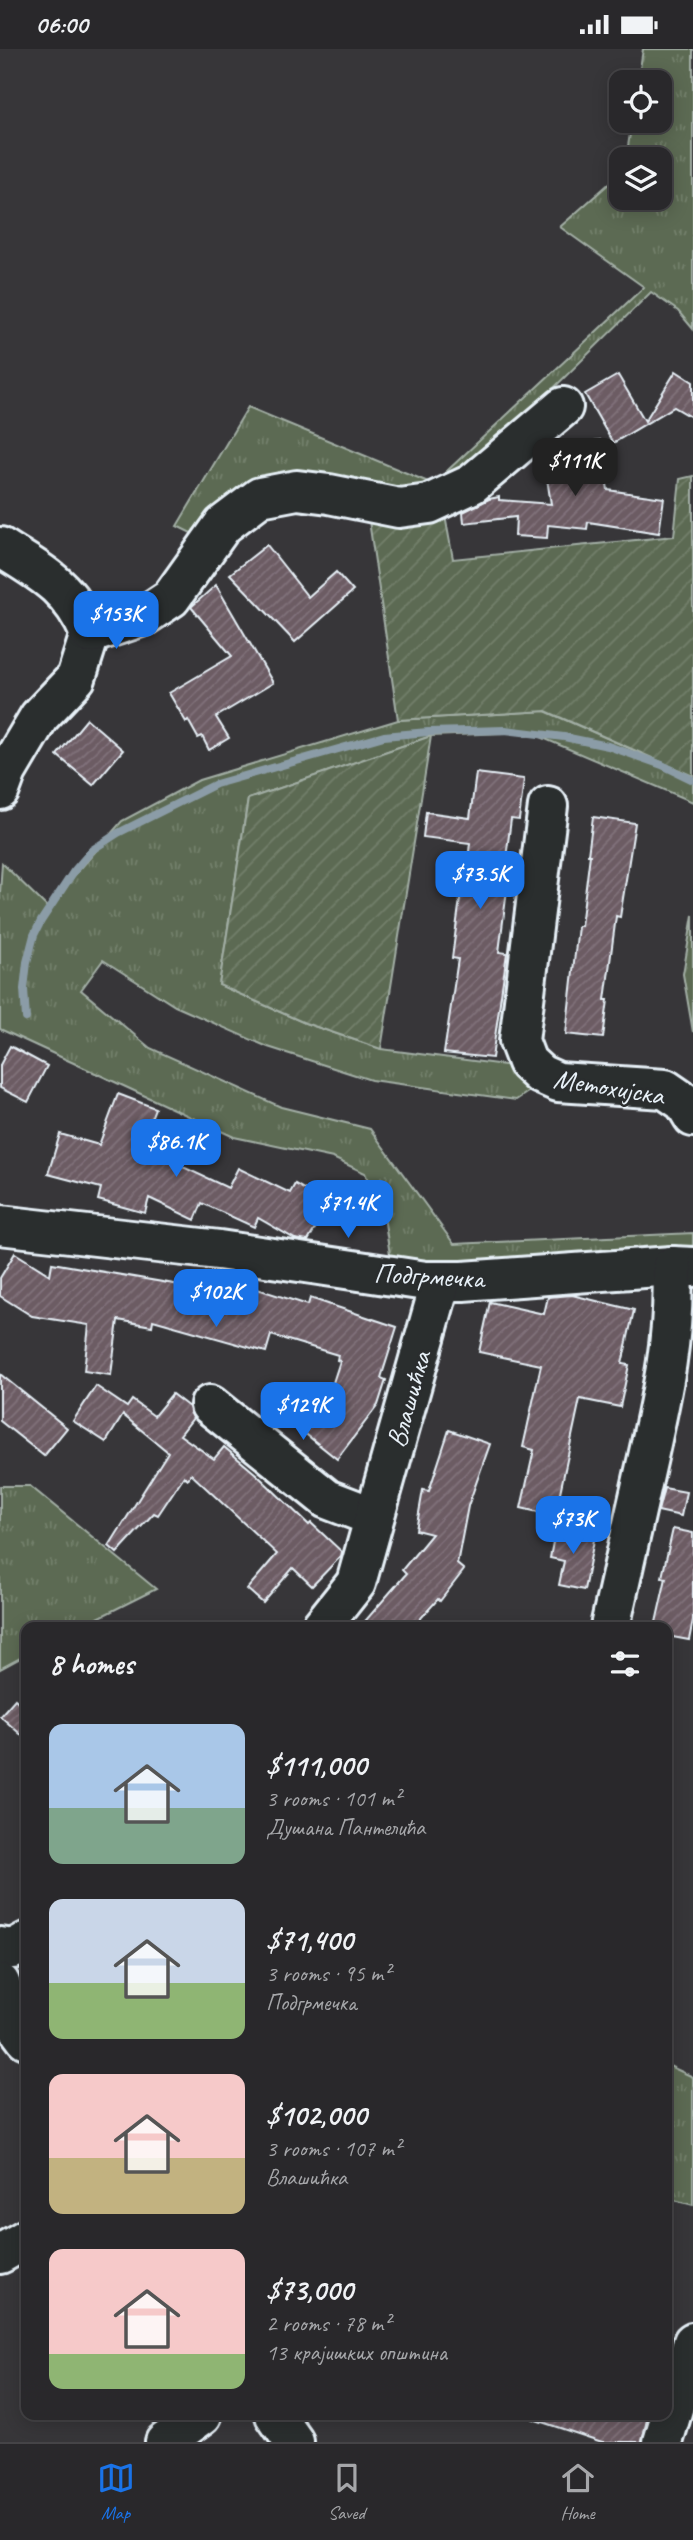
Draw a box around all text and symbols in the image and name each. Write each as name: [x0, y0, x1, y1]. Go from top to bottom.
text: 06:00: [35, 8, 88, 41]
map controls: [609, 70, 672, 210]
button: locate: [609, 70, 672, 133]
button: layers: [609, 147, 672, 210]
pin: $111K: [526, 439, 624, 498]
text: $111K: [548, 446, 602, 475]
pin: $153K: [67, 591, 165, 651]
text: $153K: [90, 599, 142, 628]
pin: $73.5K: [423, 851, 537, 911]
text: $73.5K: [451, 859, 509, 888]
street label: Метохијска: [551, 1061, 668, 1113]
pin: $86.1K: [119, 1119, 233, 1179]
text: $86.1K: [147, 1127, 205, 1156]
pin: $71.4K: [291, 1181, 405, 1240]
text: $71.4K: [319, 1188, 377, 1217]
street label: Подгрмечка: [373, 1255, 487, 1296]
pin: $102K: [167, 1269, 265, 1329]
text: $102K: [189, 1277, 243, 1306]
street label: Влашићка: [378, 1345, 439, 1451]
pin: $129K: [254, 1383, 352, 1442]
text: $129K: [277, 1390, 329, 1419]
pin: $73K: [532, 1497, 614, 1556]
text: $73K: [552, 1504, 594, 1533]
text: 8 homes: [49, 1645, 134, 1683]
icon: filters: [606, 1645, 644, 1683]
text: $111,000: [266, 1746, 366, 1784]
icon: home: [105, 1752, 189, 1836]
text: 3 rooms · 101 m²: [266, 1784, 401, 1813]
text: Душана Пантелића: [266, 1813, 425, 1842]
text: $71,400: [266, 1921, 353, 1959]
icon: home: [105, 1927, 189, 2011]
text: 3 rooms · 95 m²: [266, 1959, 390, 1988]
text: Подгрмечка: [266, 1988, 357, 2017]
text: $102,000: [266, 2096, 366, 2134]
icon: home: [105, 2102, 189, 2186]
text: 3 rooms · 107 m²: [266, 2134, 401, 2163]
text: Влашићка: [266, 2163, 347, 2192]
text: $73,000: [266, 2271, 353, 2309]
icon: home: [105, 2277, 189, 2361]
text: 2 rooms · 78 m²: [266, 2309, 390, 2338]
text: 13 крајишких општина: [266, 2338, 447, 2367]
tab: Map: [97, 2459, 135, 2525]
tab: Saved: [328, 2459, 366, 2525]
tab: Home: [559, 2459, 597, 2525]

